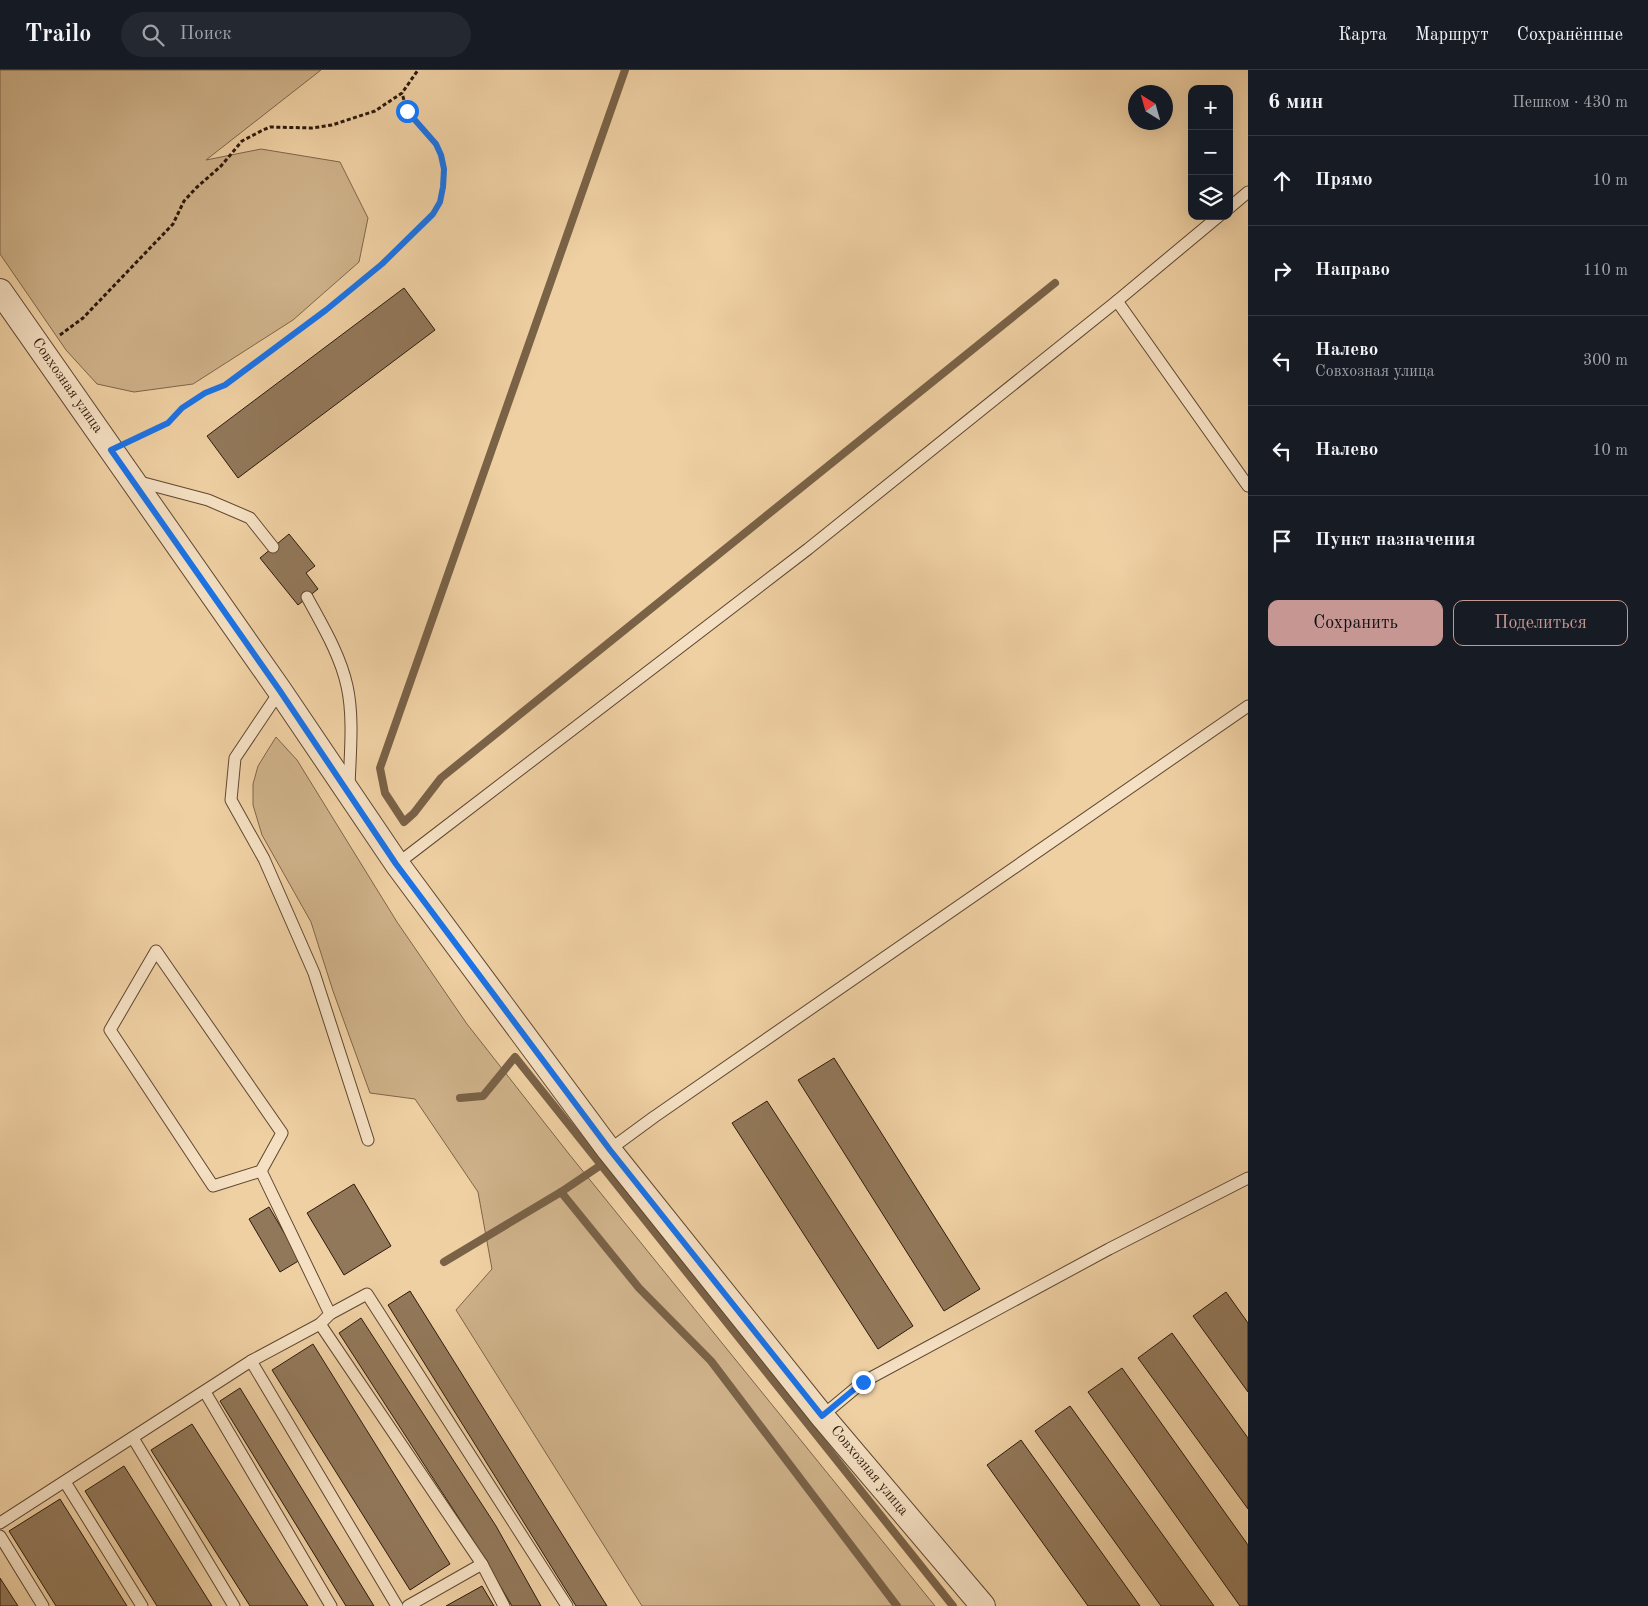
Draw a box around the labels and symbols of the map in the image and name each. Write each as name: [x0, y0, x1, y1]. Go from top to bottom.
north arrow: [1128, 85, 1173, 130]
route start: [396, 100, 419, 123]
street label: Совхозная улица: [29, 336, 106, 437]
route end: [852, 1371, 875, 1394]
street label: Совхозная улица: [827, 1423, 911, 1519]

